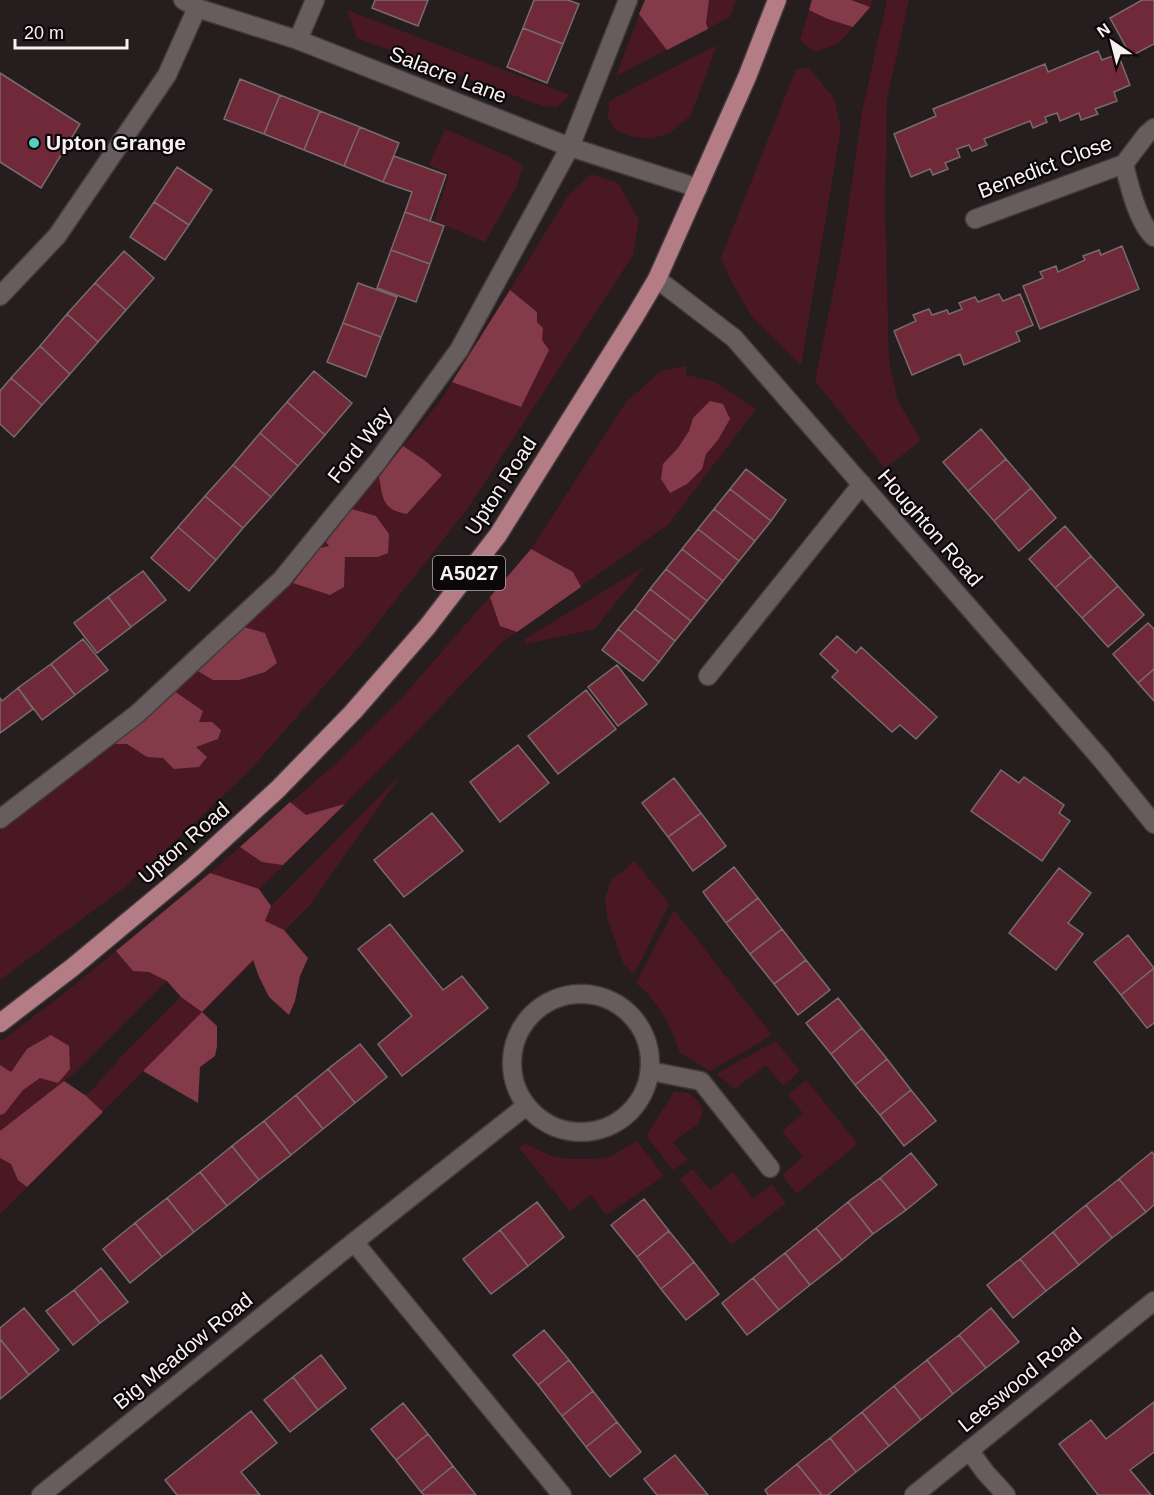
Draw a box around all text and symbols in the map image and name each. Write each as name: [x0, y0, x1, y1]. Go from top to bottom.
scale bar: [15, 12, 128, 50]
north arrow: [1082, 12, 1142, 72]
text: N: [1094, 20, 1113, 40]
text: 20 m: [24, 23, 64, 43]
street label: Salacre Lane: [386, 42, 510, 107]
street label: Benedict Close: [975, 130, 1115, 203]
place label: Upton Grange: [46, 131, 186, 154]
marker: Upton Grange: [27, 136, 41, 150]
street label: Ford Way: [323, 402, 397, 487]
street label: Upton Road: [460, 432, 541, 539]
street label: Houghton Road: [873, 465, 987, 591]
road number: A5027: [433, 556, 505, 590]
street label: Upton Road: [134, 797, 234, 888]
street label: Big Meadow Road: [109, 1288, 257, 1414]
street label: Leeswood Road: [953, 1323, 1086, 1436]

